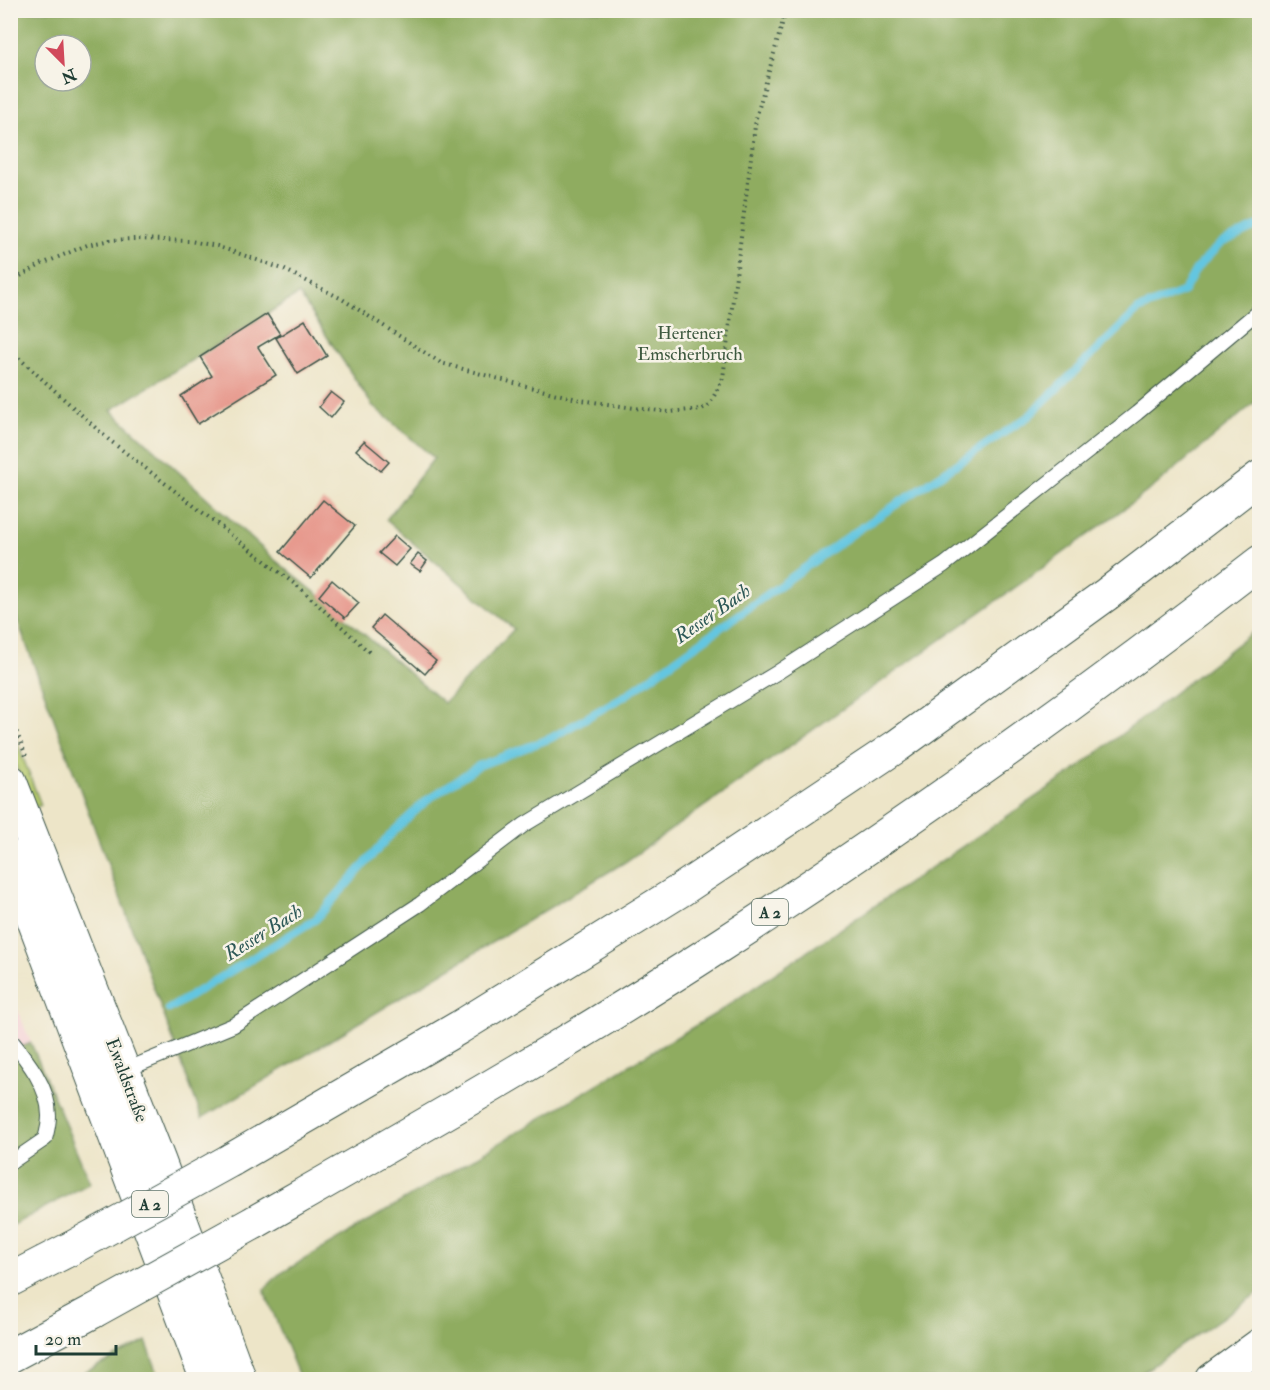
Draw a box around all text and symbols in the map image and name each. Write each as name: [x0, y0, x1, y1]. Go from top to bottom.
north arrow: [33, 33, 93, 93]
text: N: [57, 63, 80, 88]
park label: Hertener Emscherbruch: [637, 322, 743, 366]
water label: Resser Bach: [668, 578, 755, 649]
water label: Resser Bach: [219, 899, 307, 967]
road number: A 2: [752, 899, 788, 925]
street label: Ewaldstraße: [100, 1035, 153, 1126]
road number: A 2: [132, 1191, 168, 1217]
scale bar: [36, 1318, 116, 1356]
text: 20 m: [45, 1328, 81, 1351]

